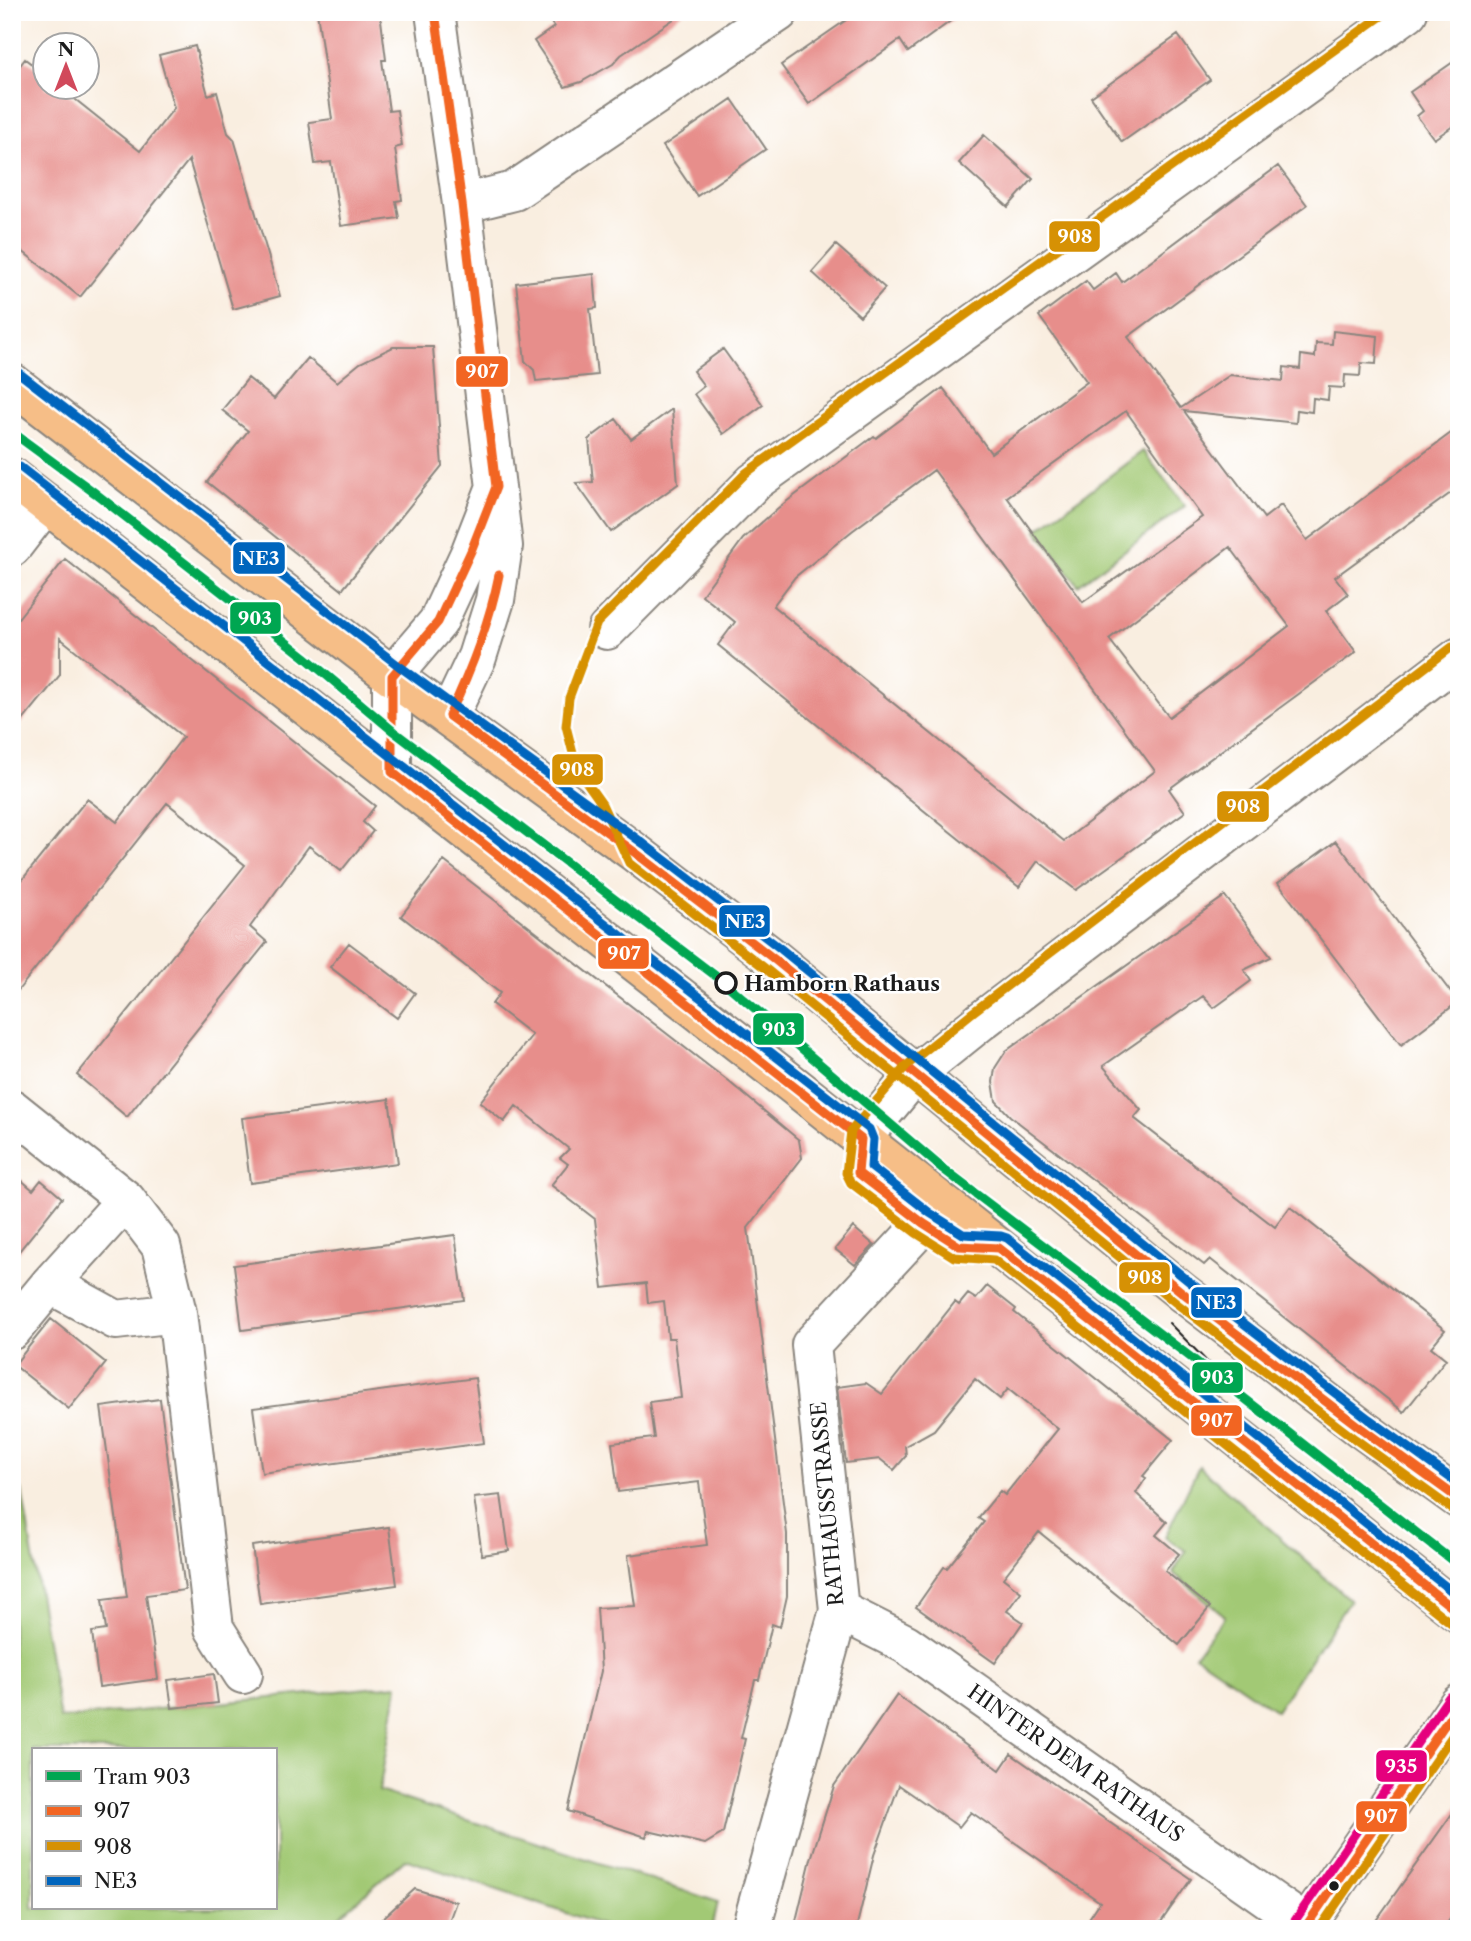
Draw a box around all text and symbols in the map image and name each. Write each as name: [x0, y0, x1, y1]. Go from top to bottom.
north arrow: [32, 32, 102, 102]
text: N: [58, 38, 74, 61]
line badge: 908: [1048, 220, 1101, 253]
text: 908: [1057, 225, 1093, 248]
line badge: 907: [455, 355, 509, 388]
text: 907: [465, 360, 499, 383]
line badge: NE3: [232, 541, 286, 575]
text: NE3: [239, 547, 280, 570]
line badge: 903: [229, 601, 282, 635]
text: 903: [238, 607, 272, 630]
line badge: 908: [551, 753, 604, 786]
text: 908: [559, 758, 595, 781]
line badge: 908: [1216, 790, 1270, 823]
text: 908: [1225, 795, 1261, 818]
line badge: NE3: [718, 904, 771, 938]
text: NE3: [725, 910, 766, 933]
line badge: 907: [597, 937, 650, 970]
text: 907: [607, 942, 641, 965]
place label: Hamborn Rathaus: [744, 971, 940, 996]
marker: Hamborn Rathaus: [715, 972, 737, 994]
line badge: 903: [752, 1012, 805, 1046]
text: 903: [762, 1018, 796, 1041]
line badge: 908: [1118, 1261, 1171, 1294]
text: 908: [1127, 1266, 1163, 1289]
line badge: NE3: [1190, 1286, 1243, 1319]
text: NE3: [1196, 1291, 1237, 1314]
line badge: 903: [1191, 1361, 1244, 1394]
text: 903: [1200, 1366, 1234, 1389]
street label: RATHAUSSTRASSE: [806, 1401, 848, 1607]
line badge: 907: [1190, 1404, 1243, 1437]
text: 907: [1199, 1409, 1233, 1432]
street label: HINTER DEM RATHAUS: [963, 1679, 1189, 1847]
legend: [32, 1748, 276, 1910]
line badge: 935: [1375, 1749, 1428, 1783]
text: 935: [1385, 1755, 1417, 1778]
text: Tram 903: [94, 1764, 191, 1789]
text: 907: [94, 1798, 131, 1823]
line badge: 907: [1355, 1800, 1408, 1833]
text: 907: [1364, 1805, 1398, 1828]
text: 908: [94, 1834, 132, 1859]
text: NE3: [94, 1868, 137, 1893]
unlabelled marker: [1327, 1879, 1341, 1893]

